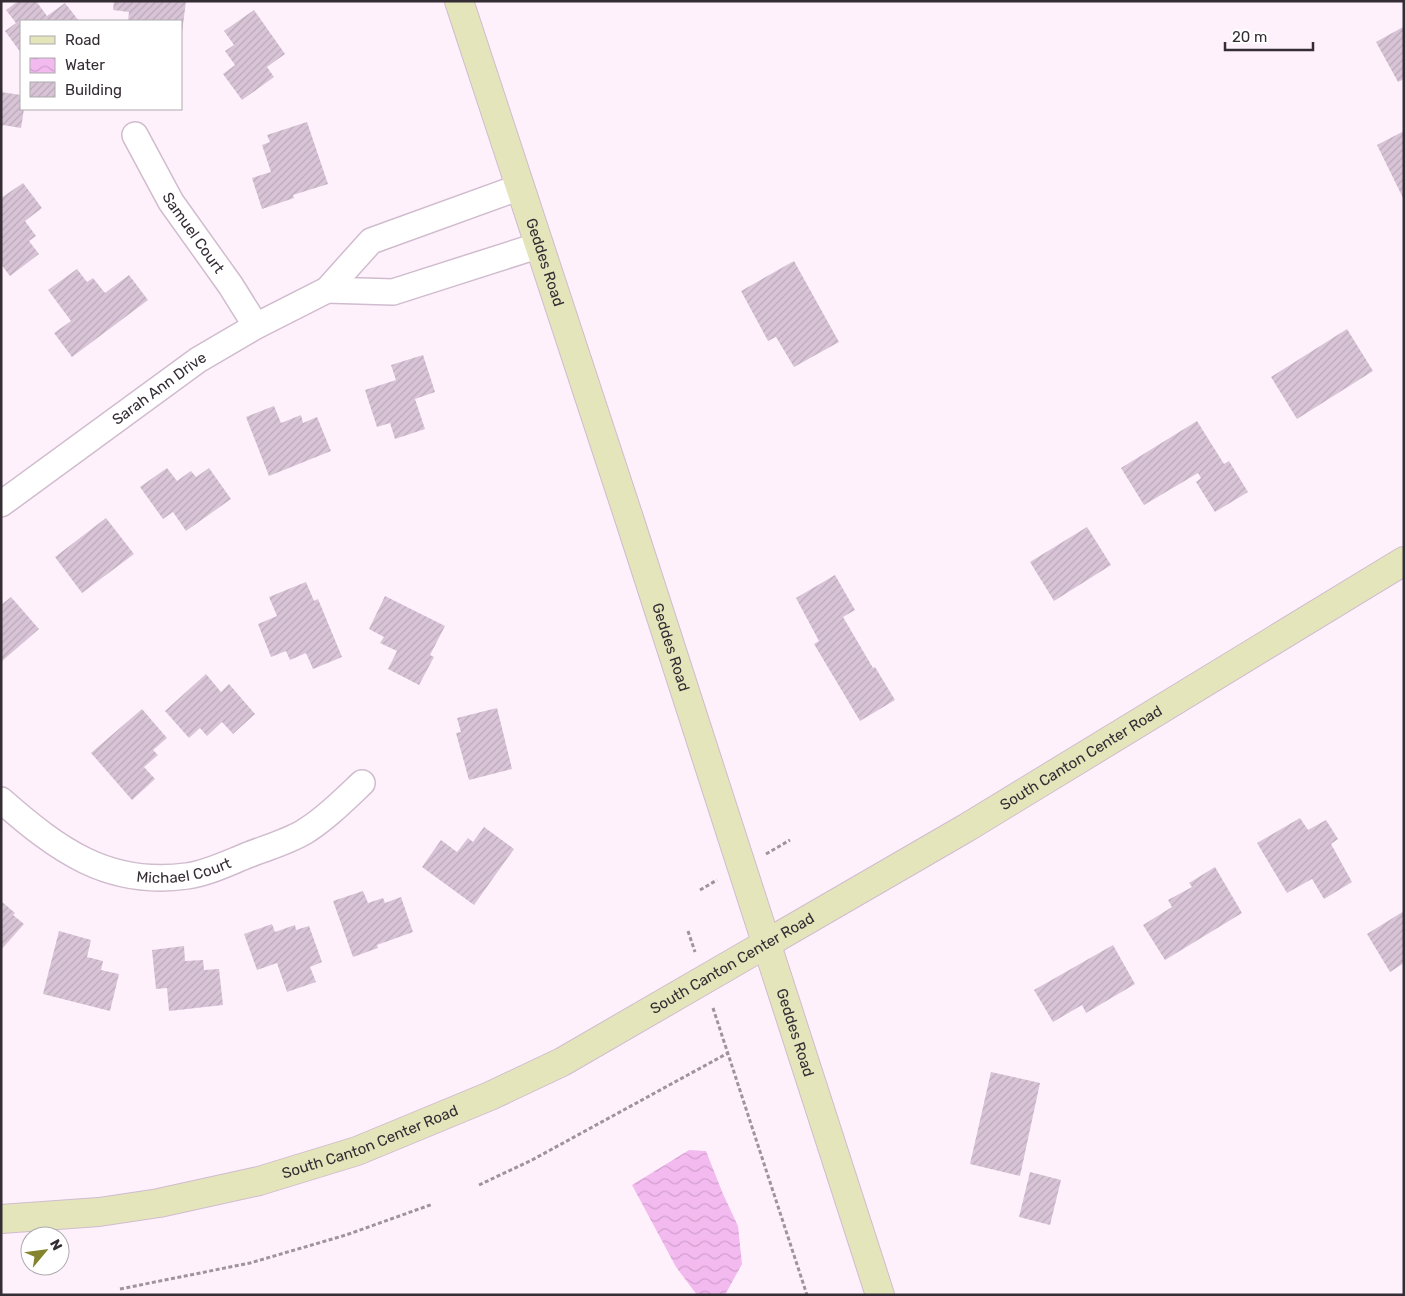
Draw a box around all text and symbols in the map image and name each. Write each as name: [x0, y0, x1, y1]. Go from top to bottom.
legend: [20, 20, 182, 110]
scale bar: [1225, 20, 1312, 52]
text: 20 m: [1232, 28, 1267, 46]
text: Road: [65, 31, 101, 49]
text: Water: [65, 56, 105, 74]
text: Building: [65, 81, 122, 99]
street label: Samuel Court: [159, 189, 228, 277]
street label: Geddes Road: [522, 216, 568, 309]
street label: Sarah Ann Drive: [109, 348, 209, 429]
street label: Geddes Road: [648, 601, 693, 694]
street label: South Canton Center Road: [997, 702, 1165, 814]
street label: Michael Court: [135, 854, 234, 887]
street label: South Canton Center Road: [647, 909, 817, 1018]
street label: Geddes Road: [773, 986, 818, 1079]
street label: South Canton Center Road: [280, 1101, 461, 1182]
north arrow: [20, 1226, 70, 1276]
text: N: [46, 1236, 66, 1253]

